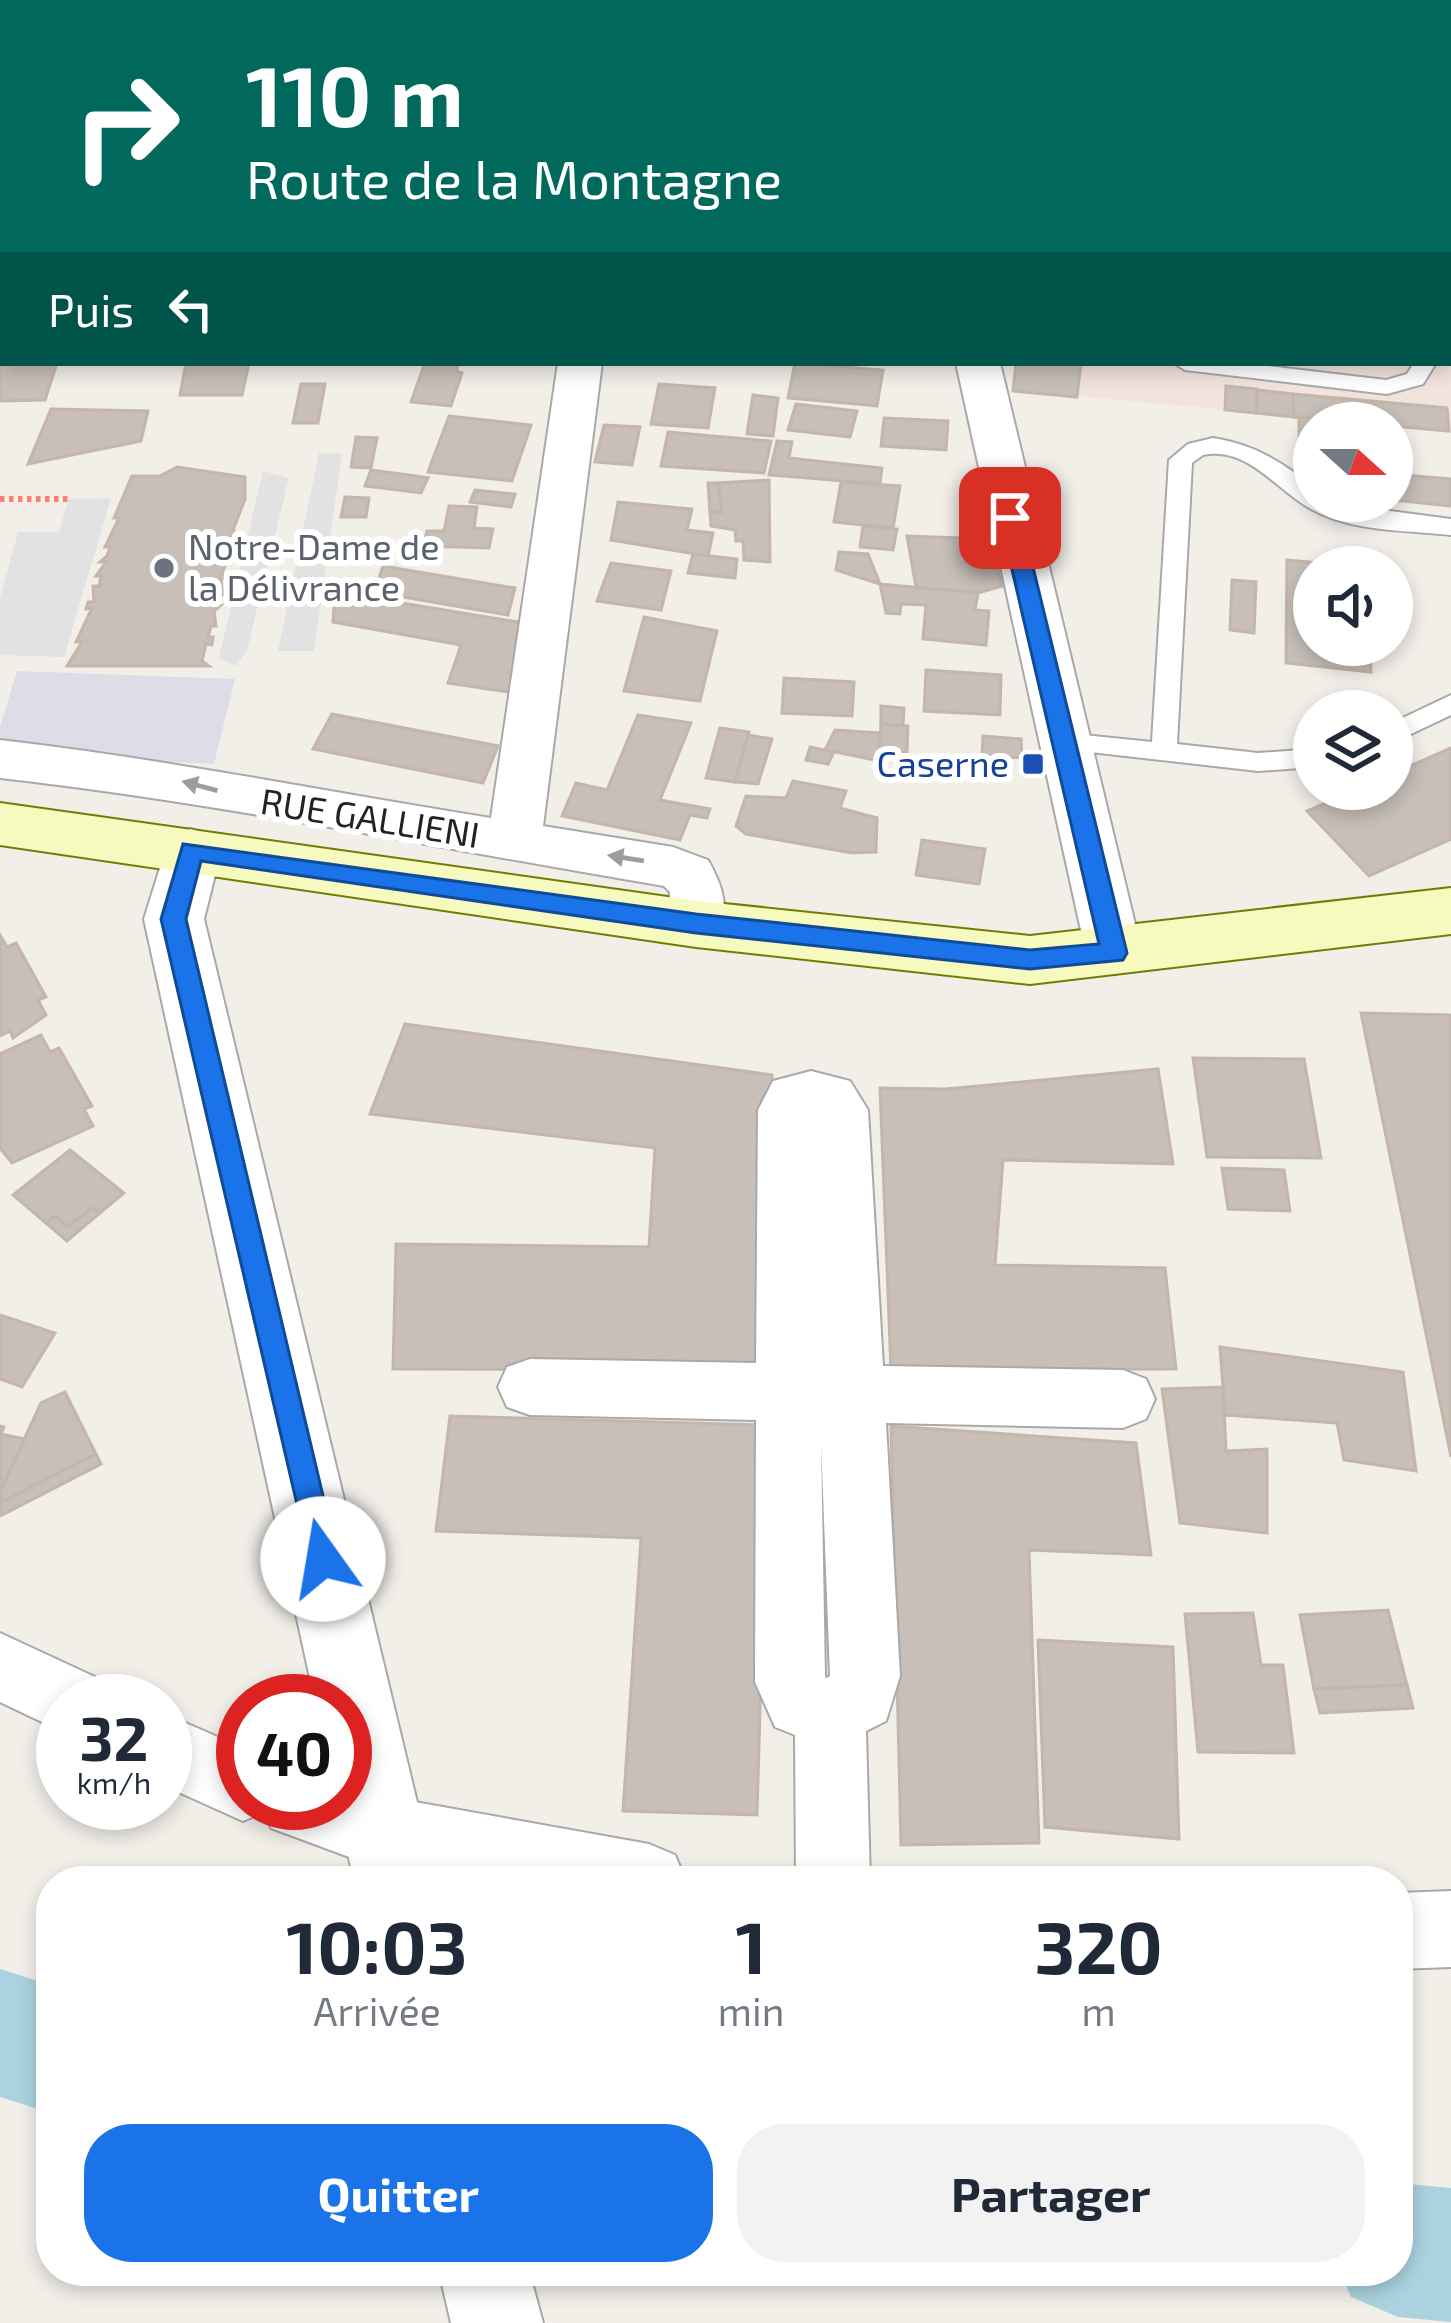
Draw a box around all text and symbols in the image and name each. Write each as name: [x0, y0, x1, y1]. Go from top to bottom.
text: 110 m: [246, 43, 464, 144]
icon: right: [48, 48, 204, 204]
text: Route de la Montagne: [246, 145, 782, 210]
icon: left: [158, 276, 224, 342]
text: Puis: [48, 282, 134, 336]
north arrow: [1293, 402, 1413, 522]
map controls: [1293, 402, 1413, 810]
pin: [959, 467, 1061, 569]
icon: arrive: [977, 485, 1043, 551]
place label: Notre-Dame de la Délivrance: [188, 524, 440, 608]
button: sound: [1293, 546, 1413, 666]
marker: Notre-Dame de la Délivrance: [151, 555, 177, 581]
button: layers: [1293, 690, 1413, 810]
place label: Caserne: [876, 741, 1009, 784]
marker: Caserne: [1020, 751, 1046, 777]
one-way arrow: [181, 776, 218, 795]
street label: RUE GALLIENI: [258, 778, 483, 855]
one-way arrow: [606, 848, 644, 867]
position arrow: [260, 1496, 386, 1622]
speed limit sign: 40: [216, 1674, 372, 1830]
text: 32: [80, 1701, 148, 1773]
text: km/h: [77, 1764, 151, 1800]
text: 10:03: [286, 1902, 468, 1988]
text: 1: [736, 1902, 767, 1988]
text: 320: [1035, 1902, 1163, 1988]
text: Arrivée: [313, 1987, 441, 2034]
text: min: [718, 1987, 784, 2034]
text: m: [1082, 1987, 1116, 2034]
button: Quitter: [84, 2124, 713, 2262]
button: Partager: [737, 2124, 1365, 2262]

